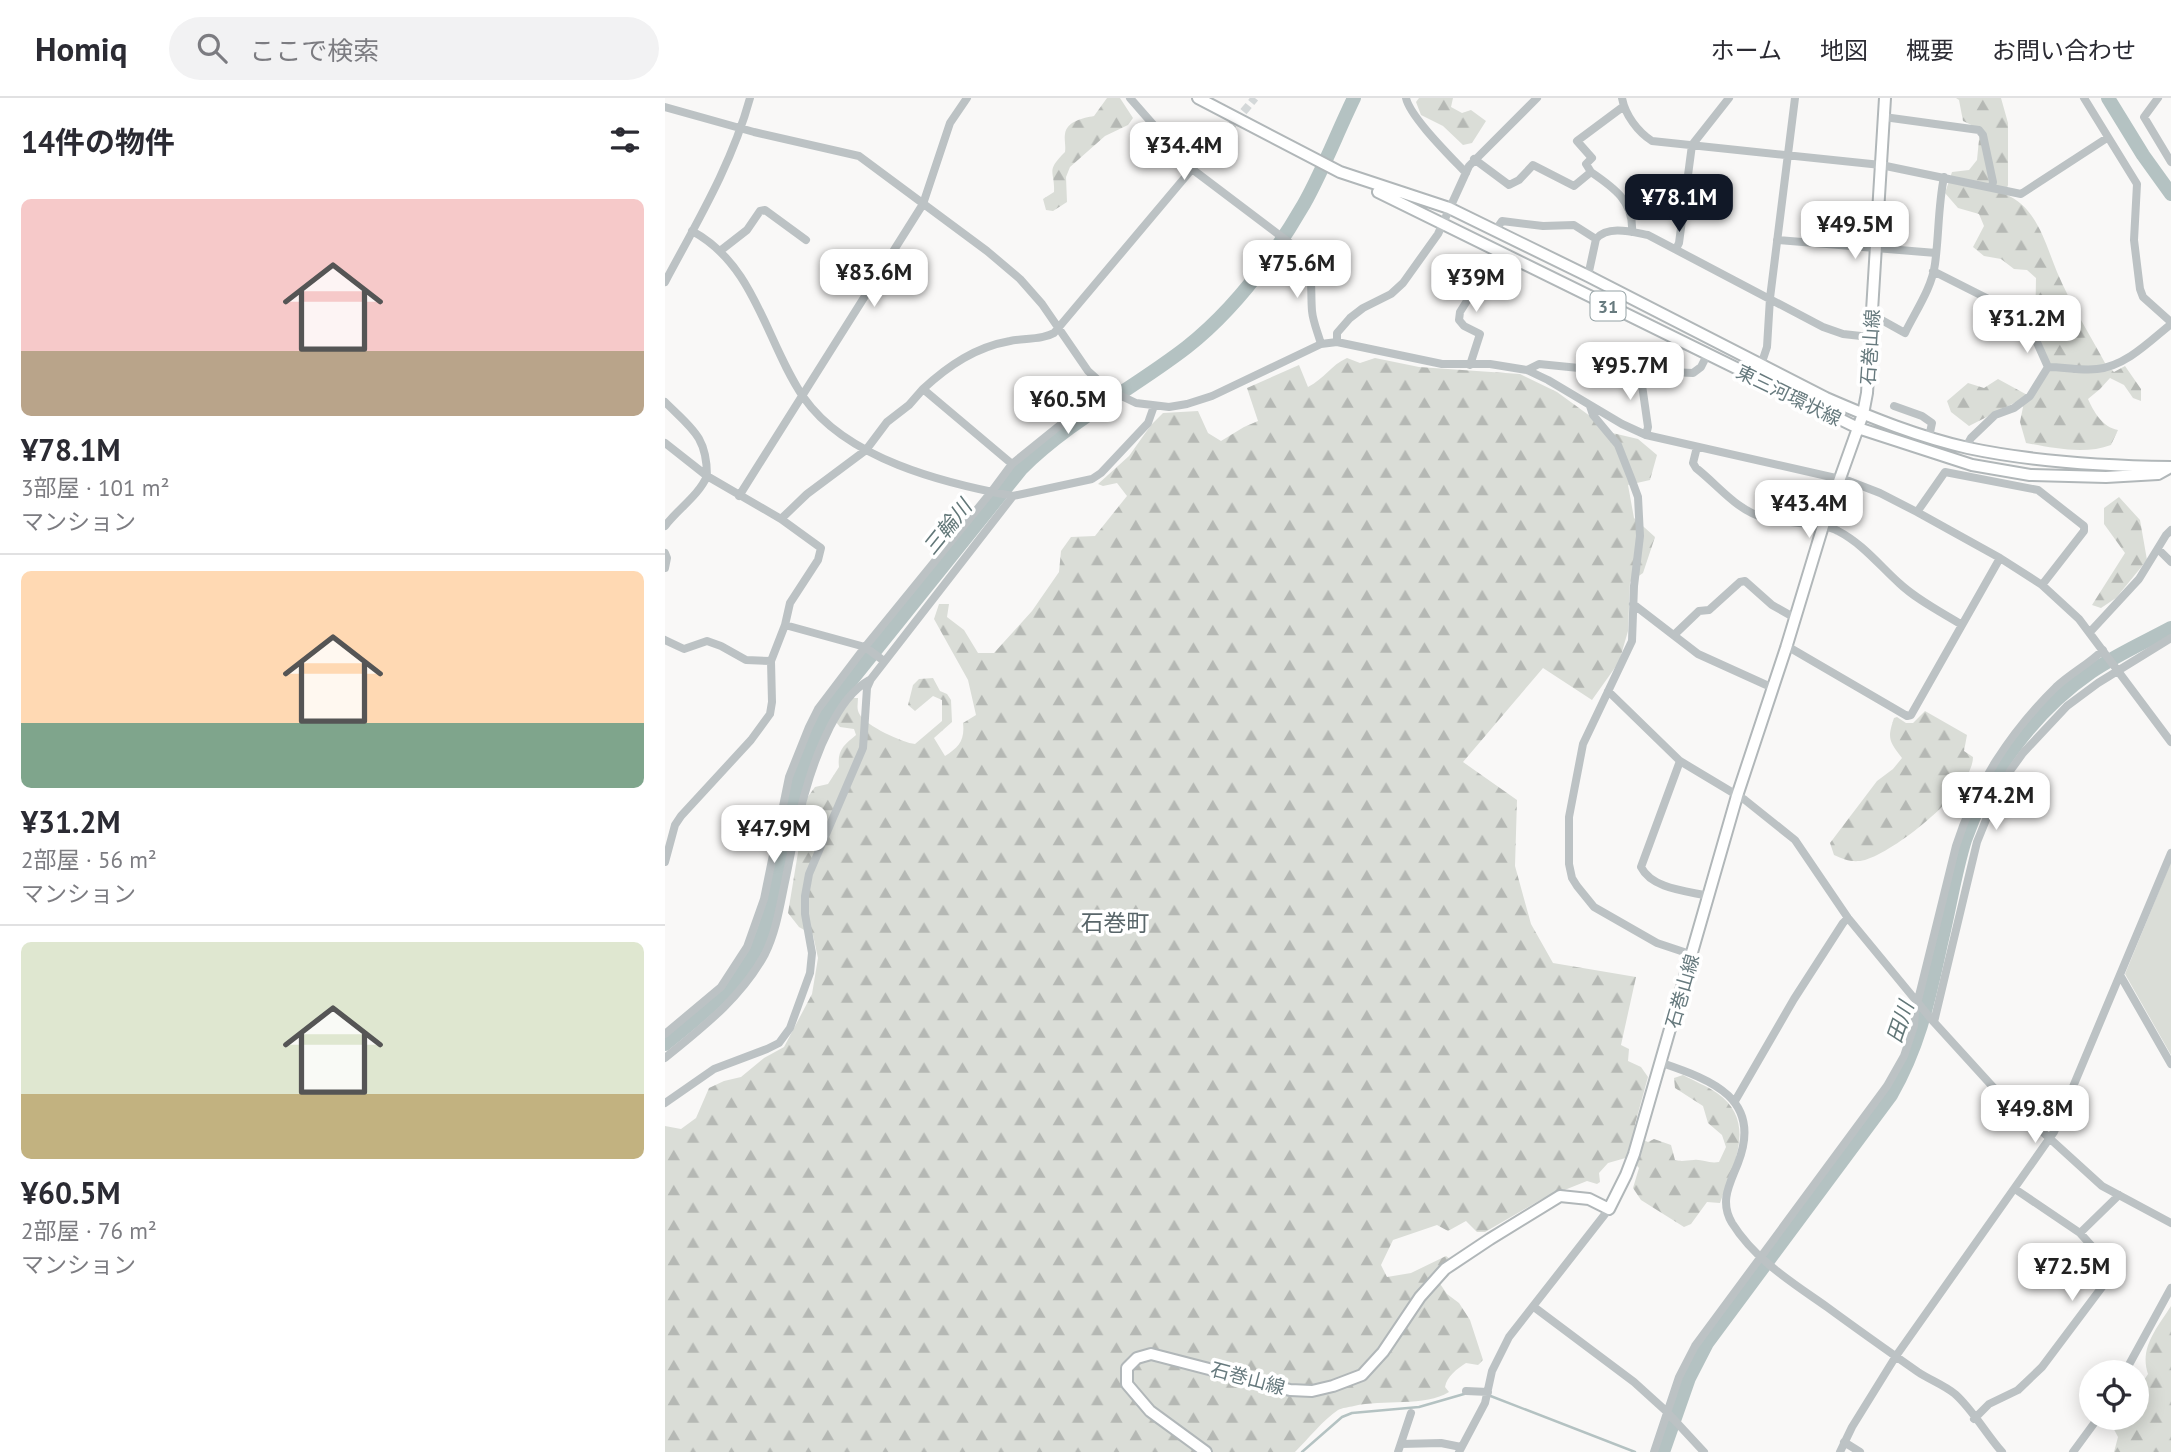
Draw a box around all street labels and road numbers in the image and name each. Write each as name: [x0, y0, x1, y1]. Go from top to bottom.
road number: 31: [1591, 292, 1625, 321]
street label: 石巻山線: [1855, 308, 1885, 386]
street label: 東三河環状線: [1733, 359, 1845, 431]
street label: 石巻山線: [1660, 951, 1704, 1031]
street label: 石巻山線: [1208, 1357, 1288, 1399]

